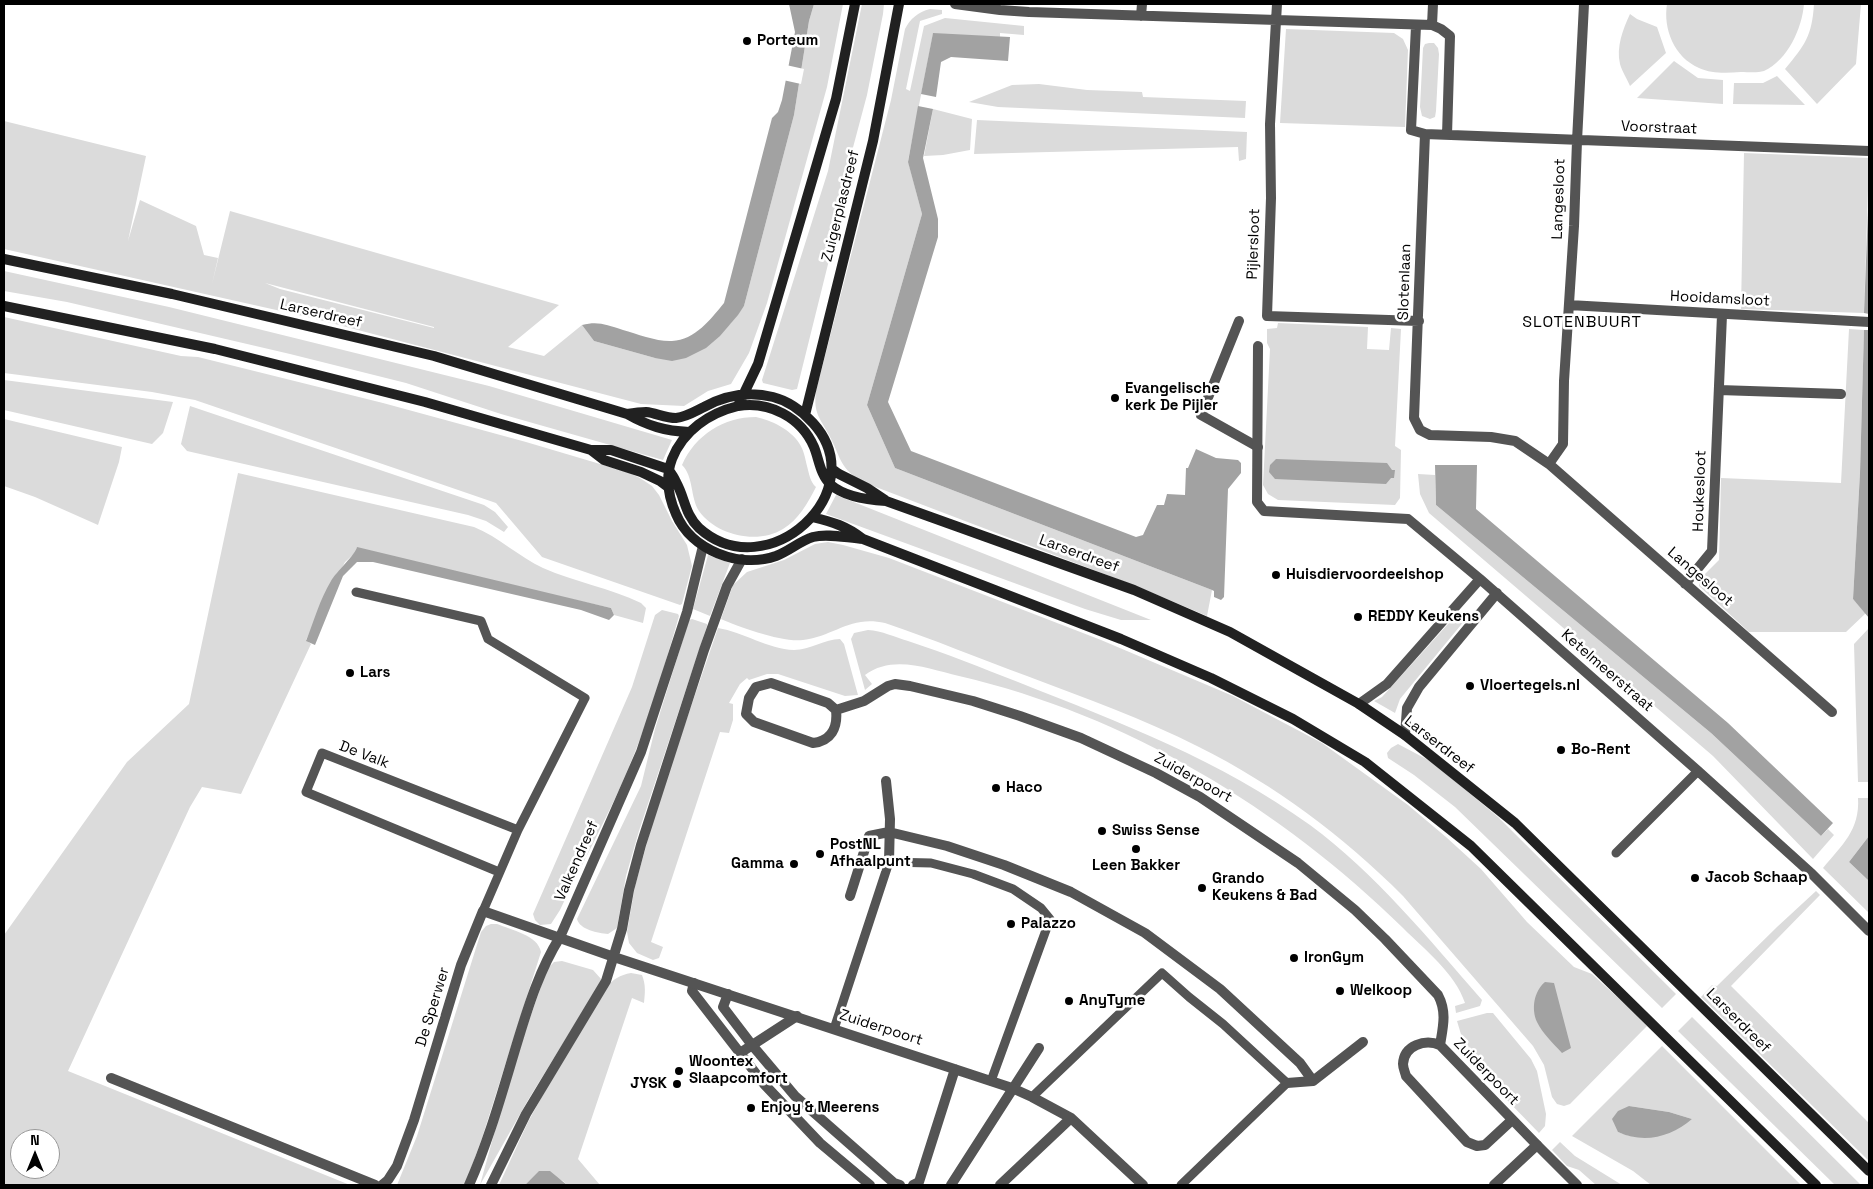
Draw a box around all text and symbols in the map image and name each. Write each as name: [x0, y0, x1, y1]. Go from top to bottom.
place label: Porteum: [757, 32, 818, 50]
marker: Porteum: [741, 35, 753, 47]
street label: Voorstraat: [1620, 118, 1698, 138]
street label: Zuigerplasdreef: [818, 148, 864, 264]
street label: Langesloot: [1549, 158, 1569, 240]
street label: Pijlersloot: [1244, 208, 1264, 280]
street label: Slotenlaan: [1395, 243, 1415, 321]
street label: Hooidamsloot: [1670, 287, 1770, 311]
street label: Larserdreef: [278, 296, 364, 332]
district label: SLOTENBUURT: [1521, 313, 1643, 333]
place label: Evangelische kerk De Pijler: [1125, 380, 1220, 415]
marker: Evangelische kerk De Pijler: [1109, 392, 1121, 404]
street label: Houkesloot: [1690, 450, 1710, 532]
street label: Larserdreef: [1037, 531, 1121, 577]
street label: Langesloot: [1663, 544, 1737, 610]
place label: Huisdiervoordeelshop: [1286, 566, 1444, 584]
marker: Huisdiervoordeelshop: [1270, 569, 1282, 581]
place label: REDDY Keukens: [1368, 608, 1479, 626]
marker: REDDY Keukens: [1352, 611, 1364, 623]
street label: Ketelmeerstraat: [1557, 626, 1657, 716]
place label: Lars: [360, 664, 390, 682]
marker: Lars: [344, 667, 356, 679]
place label: Vloertegels.nl: [1480, 677, 1580, 695]
marker: Vloertegels.nl: [1464, 680, 1476, 692]
street label: Larserdreef: [1401, 712, 1477, 778]
street label: De Valk: [337, 737, 391, 773]
place label: Bo-Rent: [1571, 741, 1631, 759]
marker: Bo-Rent: [1555, 744, 1567, 756]
street label: Zuiderpoort: [1151, 749, 1235, 807]
place label: Haco: [1006, 779, 1042, 797]
marker: Haco: [990, 782, 1002, 794]
street label: Valkendreef: [551, 818, 603, 904]
place label: Swiss Sense: [1112, 822, 1200, 840]
marker: Swiss Sense: [1096, 825, 1108, 837]
place label: PostNL Afhaalpunt: [830, 836, 911, 871]
marker: Leen Bakker: [1130, 843, 1142, 855]
marker: PostNL Afhaalpunt: [814, 848, 826, 860]
place label: Gamma: [731, 855, 784, 873]
place label: Leen Bakker: [1092, 857, 1180, 875]
marker: Gamma: [788, 858, 800, 870]
place label: Jacob Schaap: [1705, 869, 1808, 887]
place label: Grando Keukens & Bad: [1212, 870, 1317, 905]
marker: Jacob Schaap: [1689, 872, 1701, 884]
marker: Grando Keukens & Bad: [1196, 882, 1208, 894]
place label: Palazzo: [1021, 915, 1076, 933]
marker: Palazzo: [1005, 918, 1017, 930]
place label: IronGym: [1304, 949, 1364, 967]
marker: IronGym: [1288, 952, 1300, 964]
street label: De Sperwer: [412, 965, 454, 1049]
place label: Welkoop: [1350, 982, 1412, 1000]
marker: Welkoop: [1334, 985, 1346, 997]
street label: Larserdreef: [1702, 985, 1774, 1057]
place label: AnyTyme: [1079, 992, 1145, 1010]
marker: AnyTyme: [1063, 995, 1075, 1007]
street label: Zuiderpoort: [837, 1006, 925, 1050]
street label: Zuiderpoort: [1450, 1035, 1522, 1109]
place label: Woontex Slaapcomfort: [689, 1053, 788, 1088]
marker: Woontex Slaapcomfort: [673, 1065, 685, 1077]
place label: JYSK: [630, 1075, 667, 1093]
marker: JYSK: [671, 1078, 683, 1090]
place label: Enjoy & Meerens: [761, 1099, 879, 1117]
marker: Enjoy & Meerens: [745, 1102, 757, 1114]
north arrow: [10, 1129, 60, 1179]
text: N: [30, 1131, 40, 1149]

